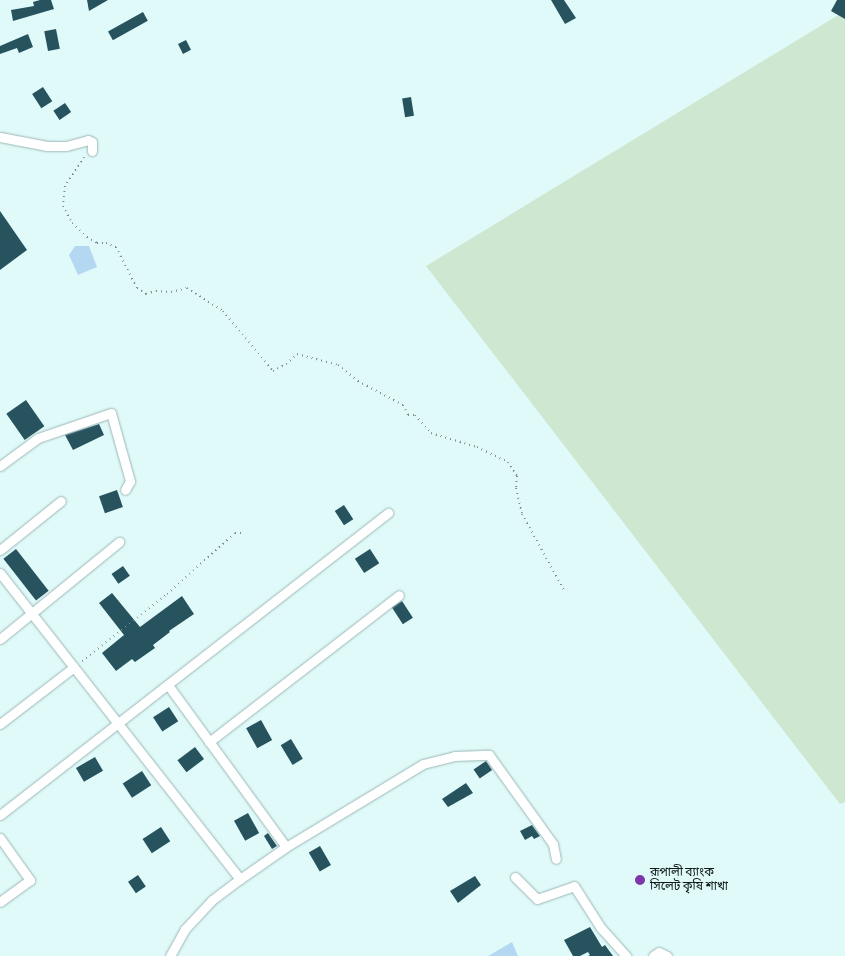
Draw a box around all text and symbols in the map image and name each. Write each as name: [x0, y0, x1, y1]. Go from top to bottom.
place label: রূপালী ব্যাংক সিলেট কৃষি শাখা: [650, 866, 728, 894]
marker: রূপালী ব্যাংক সিলেট কৃষি শাখা: [634, 874, 646, 886]

